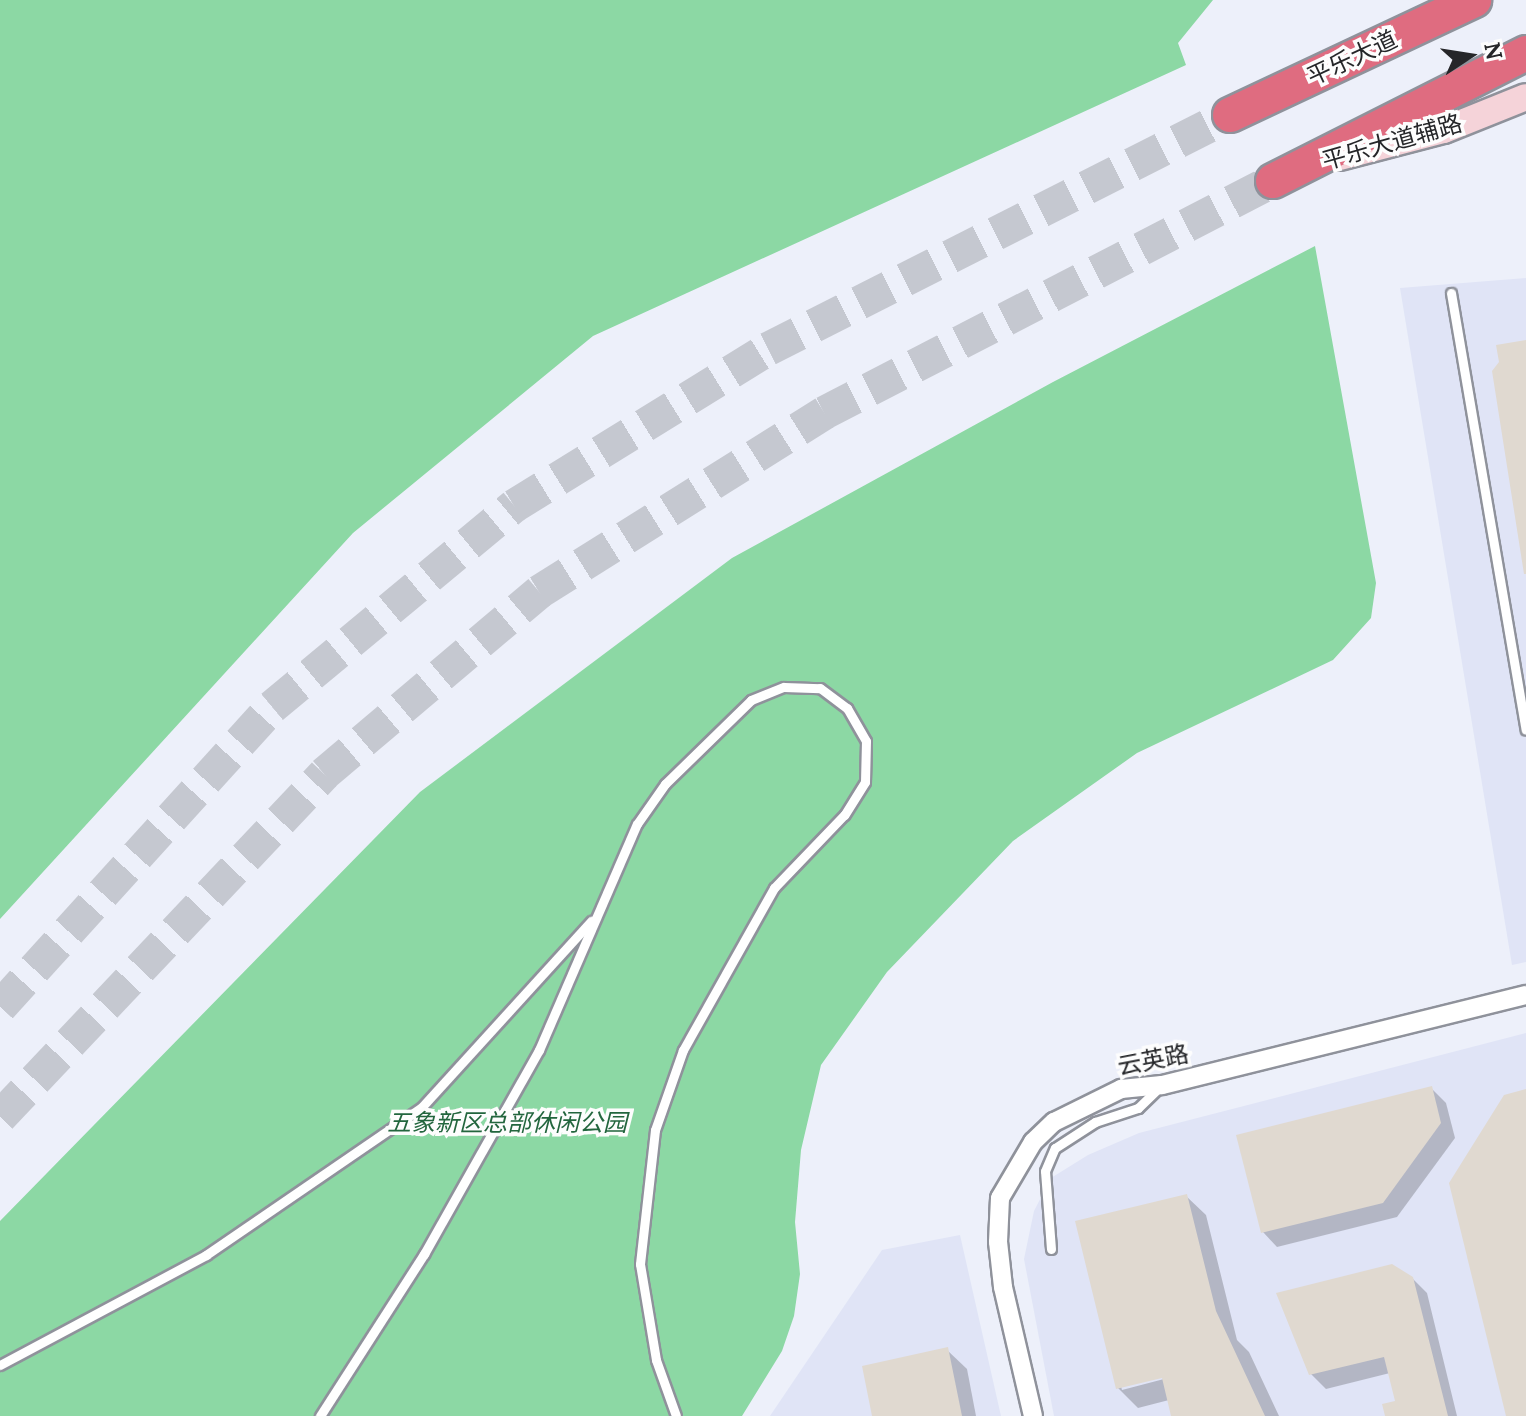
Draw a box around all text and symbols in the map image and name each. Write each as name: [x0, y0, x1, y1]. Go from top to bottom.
north arrow: [1430, 16, 1510, 96]
street label: 平乐大道: [1302, 25, 1402, 91]
text: N: [1478, 40, 1509, 62]
street label: 平乐大道辅路: [1319, 108, 1465, 176]
street label: 云英路: [1115, 1039, 1191, 1081]
park label: 五象新区总部休闲公园: [387, 1109, 627, 1137]

